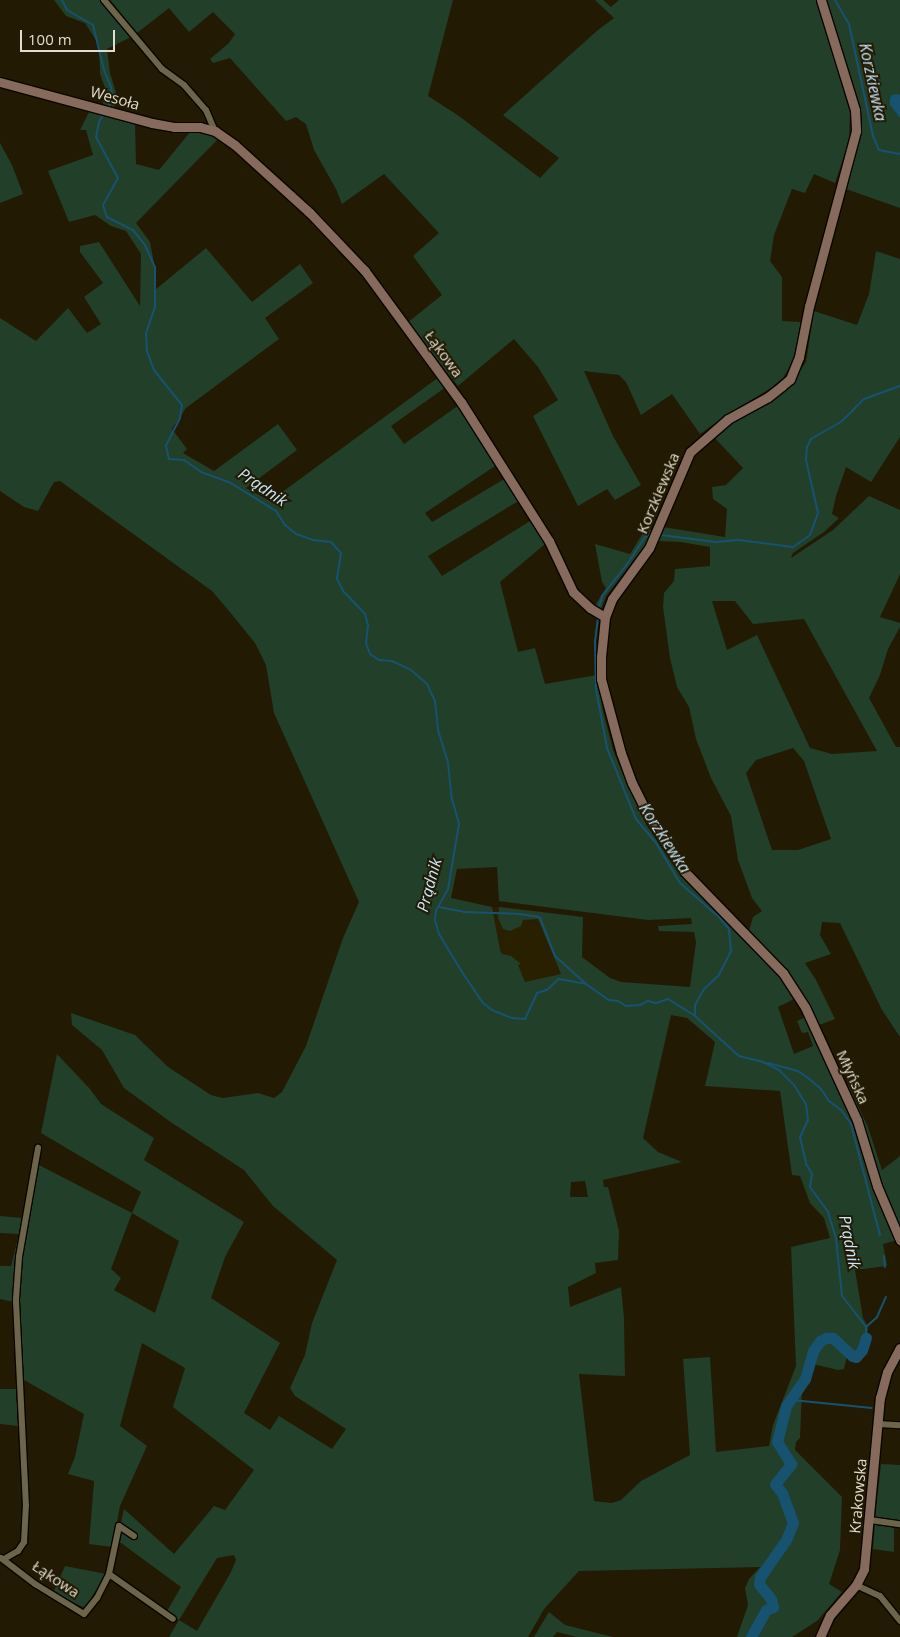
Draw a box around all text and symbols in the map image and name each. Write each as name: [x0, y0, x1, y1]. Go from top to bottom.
scale bar: [22, 20, 118, 52]
text: 100 m: [28, 29, 72, 49]
water label: Korzkiewka: [855, 41, 891, 123]
street label: Wesoła: [88, 82, 142, 114]
street label: Łąkowa: [421, 327, 467, 381]
street label: Korzkiewska: [633, 450, 683, 536]
water label: Prądnik: [235, 464, 291, 510]
water label: Korzkiewka: [635, 799, 695, 877]
water label: Prądnik: [413, 856, 445, 914]
street label: Młyńska: [833, 1047, 873, 1107]
water label: Prądnik: [835, 1213, 865, 1271]
street label: Krakowska: [846, 1458, 870, 1534]
street label: Łąkowa: [29, 1557, 83, 1601]

